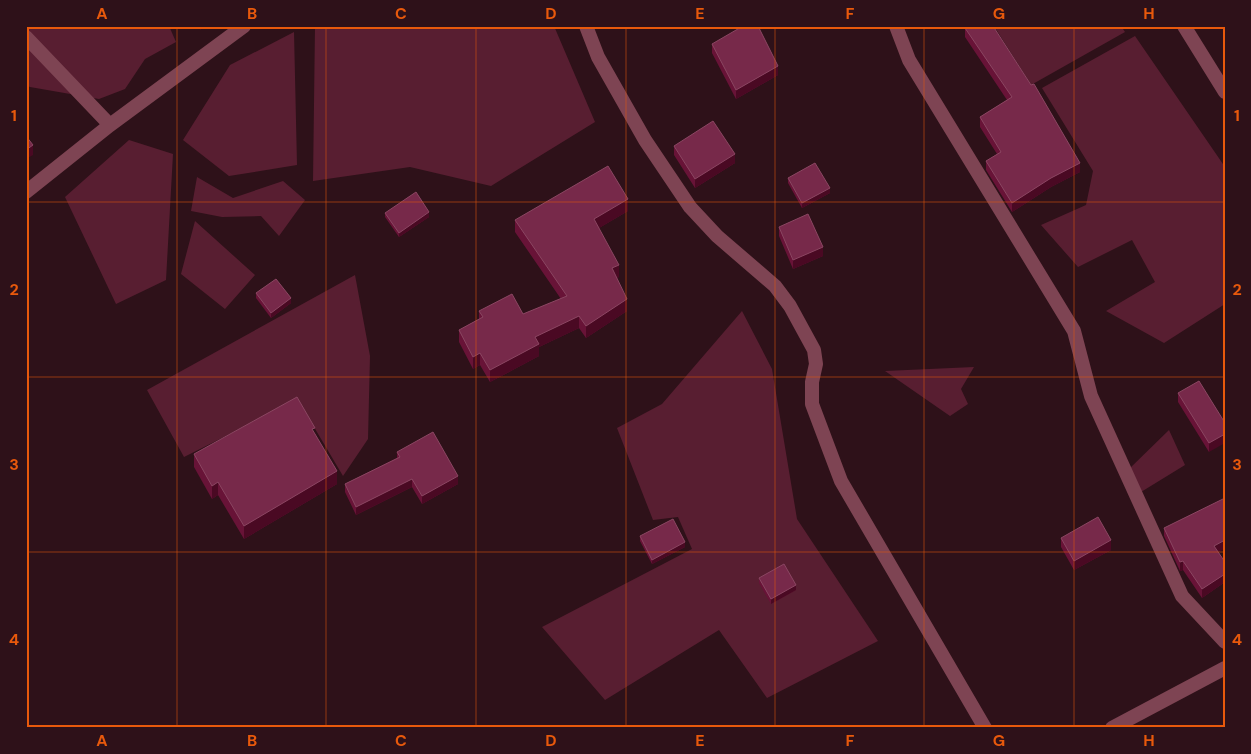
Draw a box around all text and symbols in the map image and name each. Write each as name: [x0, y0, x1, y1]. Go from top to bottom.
text: A: [96, 3, 108, 24]
text: B: [247, 3, 257, 24]
text: C: [395, 3, 407, 24]
text: D: [545, 3, 557, 24]
text: E: [695, 3, 705, 24]
text: F: [846, 3, 855, 24]
text: G: [993, 3, 1005, 24]
text: H: [1143, 3, 1155, 24]
text: 1: [11, 105, 17, 126]
text: 1: [1234, 105, 1240, 126]
text: 2: [9, 279, 19, 300]
text: 2: [1232, 279, 1242, 300]
text: 3: [9, 454, 19, 475]
text: 3: [1232, 454, 1242, 475]
text: 4: [9, 629, 19, 650]
text: 4: [1232, 629, 1242, 650]
text: A: [96, 730, 108, 751]
text: B: [247, 730, 257, 751]
text: C: [395, 730, 407, 751]
text: D: [545, 730, 557, 751]
text: E: [695, 730, 705, 751]
text: F: [846, 730, 855, 751]
text: G: [993, 730, 1005, 751]
text: H: [1143, 730, 1155, 751]

